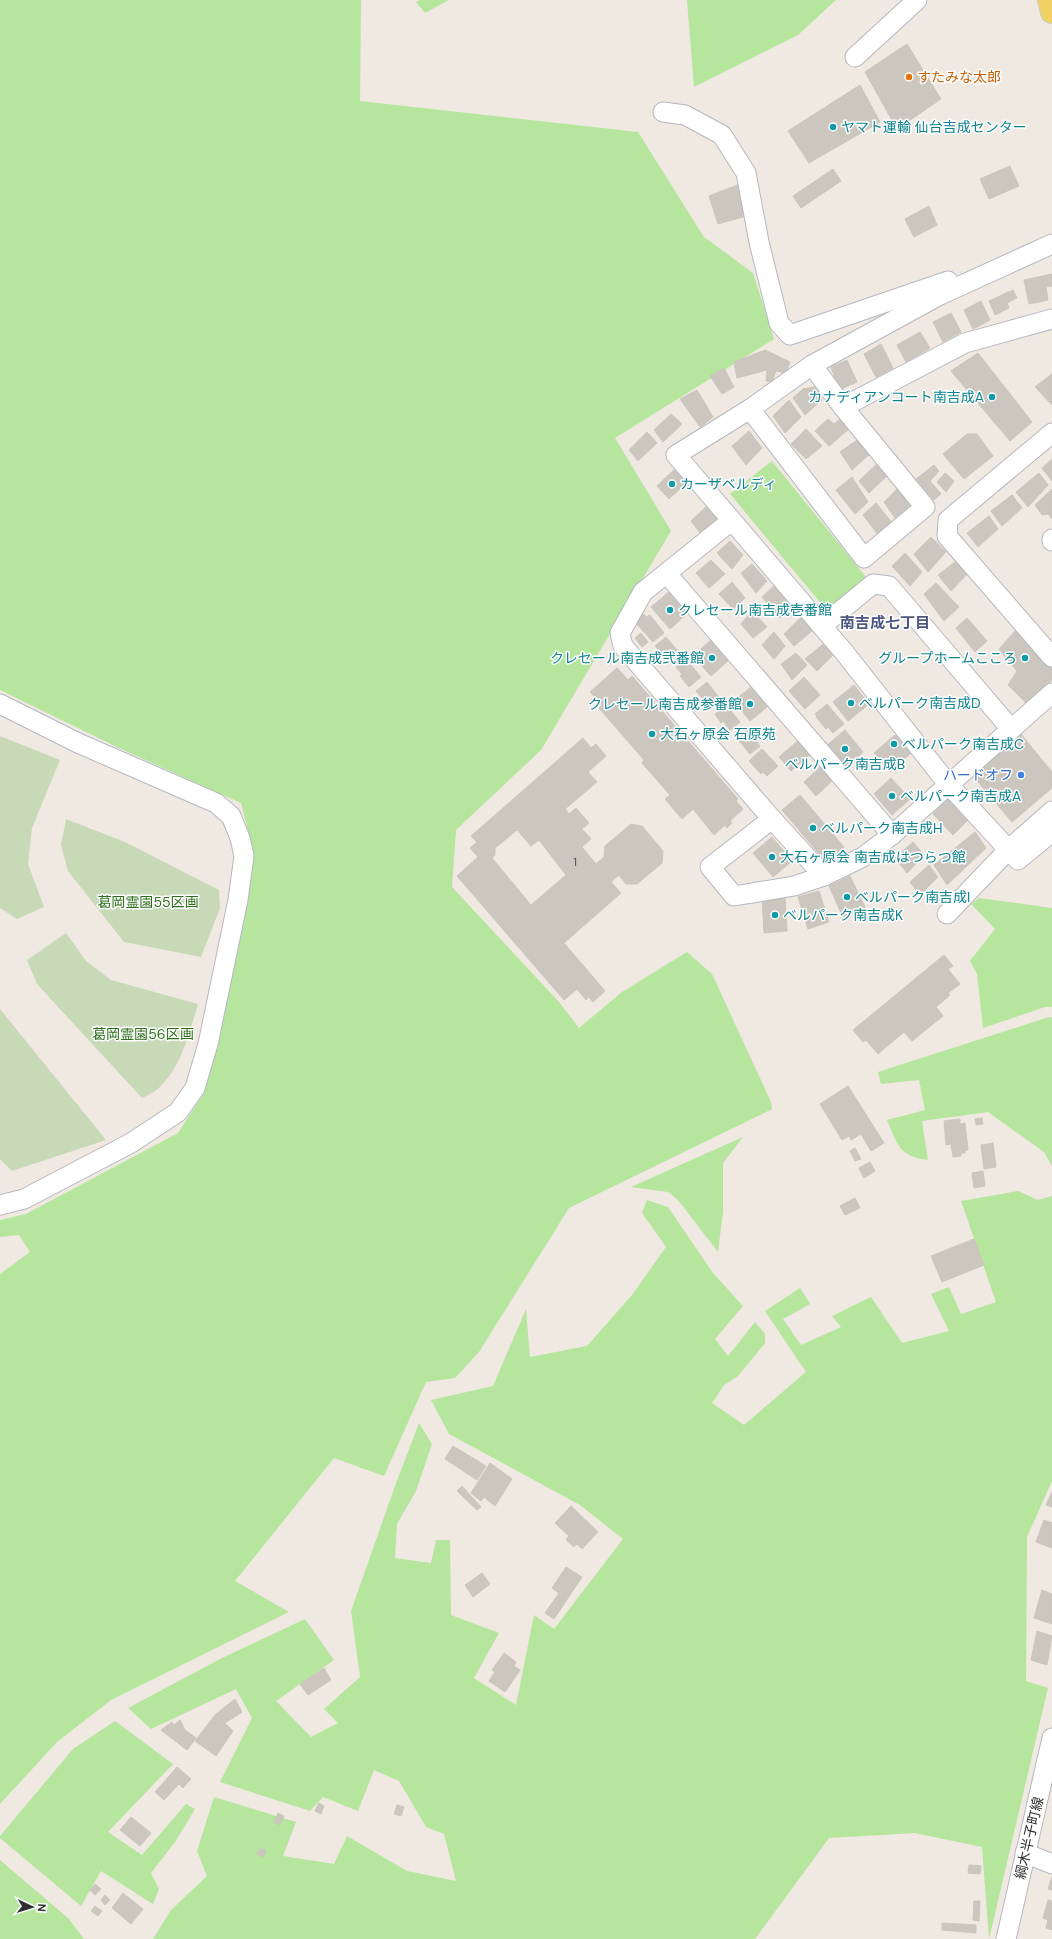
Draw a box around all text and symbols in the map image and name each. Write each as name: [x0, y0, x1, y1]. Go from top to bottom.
place label: すたみな太郎: [917, 68, 1001, 86]
marker: すたみな太郎: [904, 72, 914, 82]
place label: ヤマト運輸 仙台吉成センター: [841, 118, 1027, 136]
marker: ヤマト運輸 仙台吉成センター: [828, 122, 838, 132]
place label: カナディアンコート南吉成A: [808, 388, 984, 406]
marker: カナディアンコート南吉成A: [987, 392, 997, 402]
place label: カーザベルディ: [680, 475, 777, 493]
marker: カーザベルディ: [667, 479, 677, 489]
place label: クレセール南吉成壱番館: [678, 601, 832, 619]
marker: クレセール南吉成壱番館: [665, 605, 675, 615]
district label: 南吉成七丁目: [840, 613, 930, 633]
place label: クレセール南吉成弐番館: [550, 649, 704, 667]
place label: グループホームこころ: [878, 649, 1017, 667]
marker: クレセール南吉成弐番館: [707, 653, 717, 663]
marker: グループホームこころ: [1020, 653, 1030, 663]
place label: ベルパーク南吉成D: [859, 694, 981, 712]
place label: クレセール南吉成参番館: [588, 695, 742, 713]
marker: ベルパーク南吉成D: [846, 698, 856, 708]
marker: クレセール南吉成参番館: [745, 699, 755, 709]
place label: 大石ヶ原会 石原苑: [660, 725, 776, 743]
marker: 大石ヶ原会 石原苑: [647, 729, 657, 739]
place label: ベルパーク南吉成C: [902, 735, 1024, 753]
marker: ベルパーク南吉成C: [889, 739, 899, 749]
marker: ベルパーク南吉成B: [840, 744, 850, 754]
place label: ベルパーク南吉成B: [785, 755, 905, 773]
place label: ハードオフ: [943, 766, 1013, 784]
marker: ハードオフ: [1016, 770, 1026, 780]
place label: ベルパーク南吉成A: [900, 787, 1021, 805]
marker: ベルパーク南吉成A: [887, 791, 897, 801]
place label: ベルパーク南吉成H: [821, 819, 943, 837]
marker: ベルパーク南吉成H: [808, 823, 818, 833]
place label: 大石ヶ原会 南吉成はつらつ館: [780, 848, 966, 866]
marker: 大石ヶ原会 南吉成はつらつ館: [767, 852, 777, 862]
house number: 1: [573, 854, 577, 870]
place label: ベルパーク南吉成I: [855, 888, 970, 906]
marker: ベルパーク南吉成I: [842, 892, 852, 902]
park label: 葛岡霊園55区画: [97, 893, 199, 911]
place label: ベルパーク南吉成K: [783, 906, 903, 924]
marker: ベルパーク南吉成K: [770, 910, 780, 920]
park label: 葛岡霊園56区画: [92, 1025, 194, 1043]
street label: 綱木半子町線: [1011, 1795, 1047, 1881]
north arrow: [12, 1887, 52, 1927]
text: N: [35, 1903, 49, 1912]

